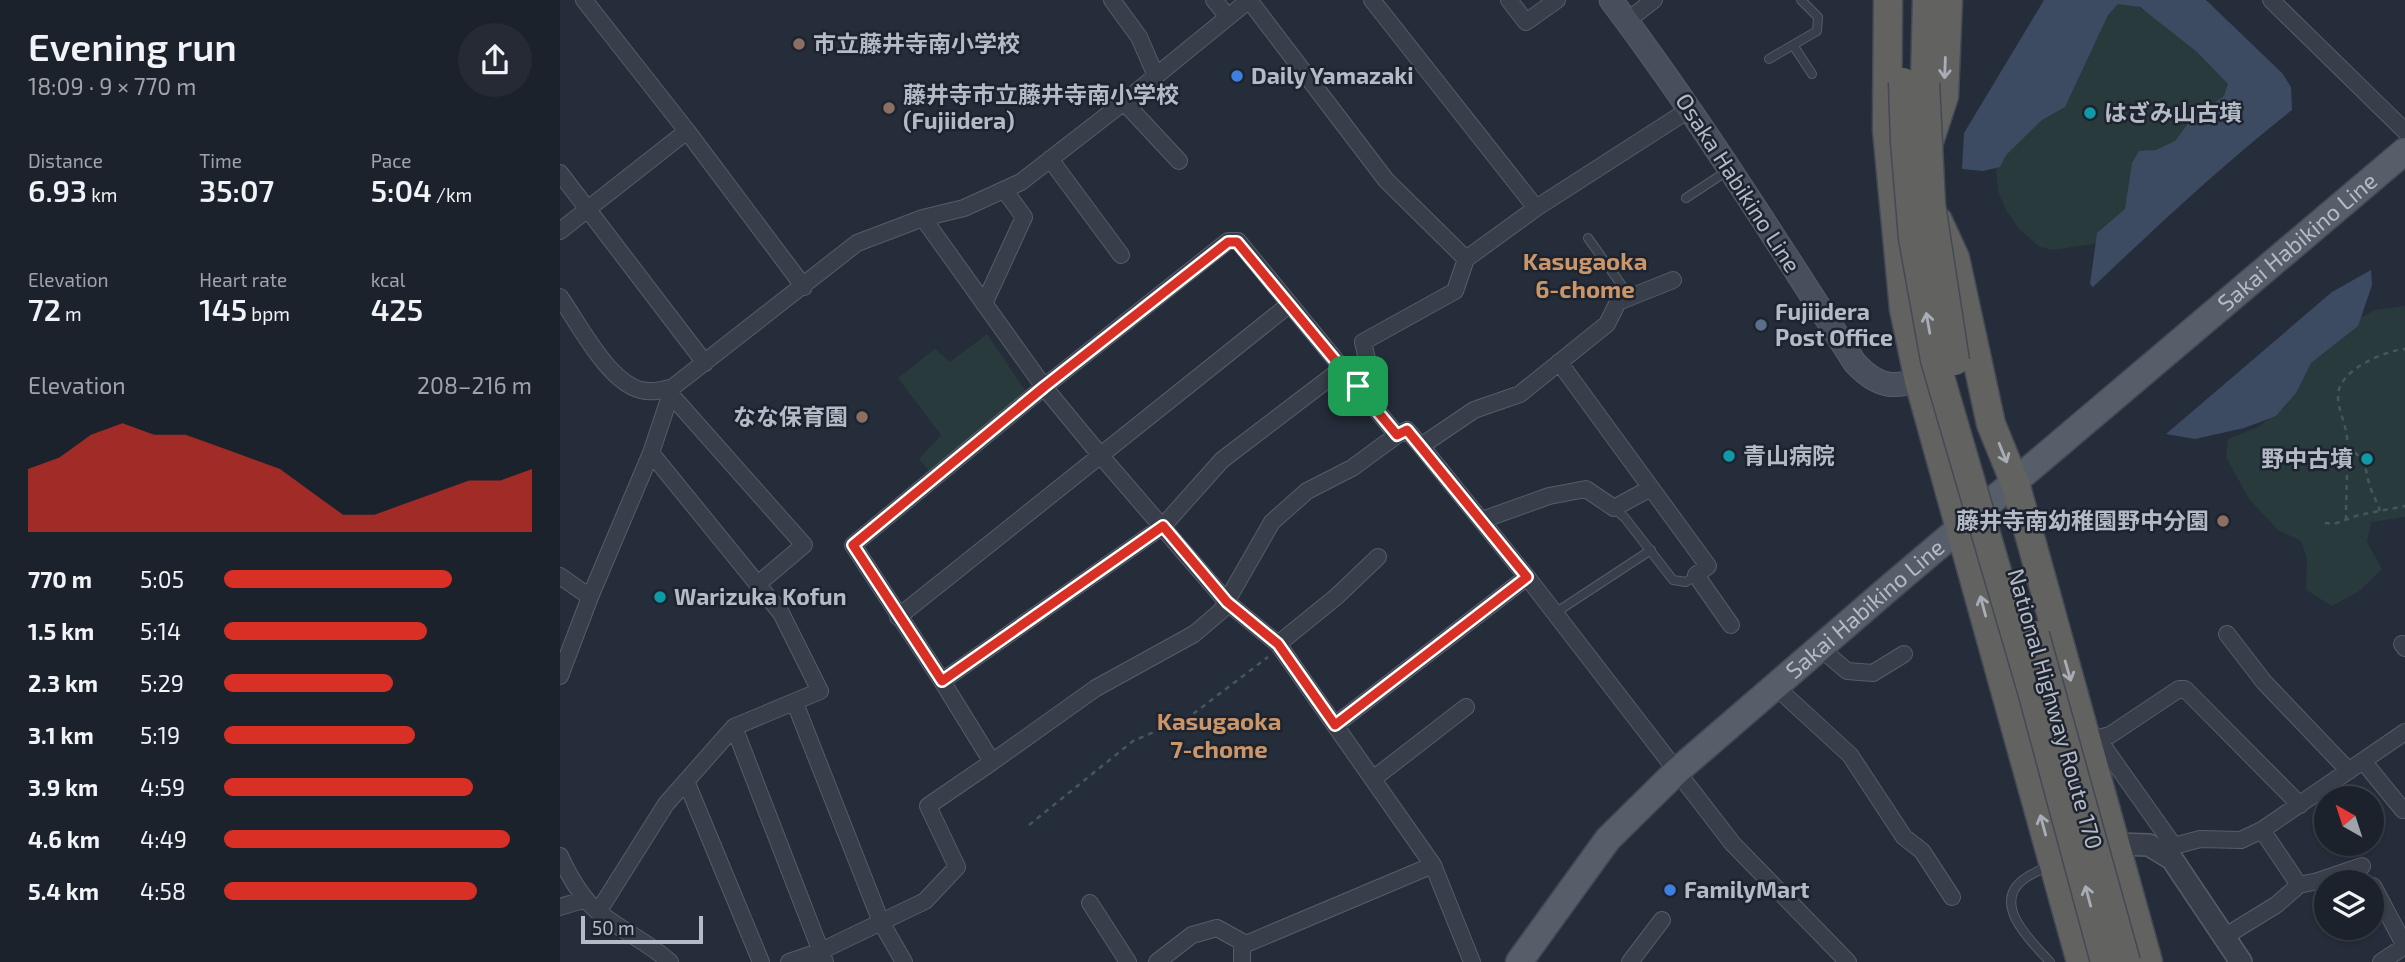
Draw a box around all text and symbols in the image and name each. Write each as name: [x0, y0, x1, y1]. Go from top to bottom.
text: Evening run: [28, 23, 237, 69]
button: share: [458, 23, 532, 97]
place label: 市立藤井寺南小学校: [813, 29, 1020, 57]
marker: 市立藤井寺南小学校: [791, 36, 807, 52]
one-way arrow: [1939, 56, 1952, 79]
place label: Daily Yamazaki: [1251, 61, 1414, 89]
marker: Daily Yamazaki: [1229, 68, 1245, 84]
text: 18:09 · 9 × 770 m: [28, 72, 197, 100]
place label: 藤井寺市立藤井寺南小学校 (Fujiidera): [903, 80, 1179, 134]
street label: Osaka Habikino Line: [1670, 88, 1807, 277]
place label: はざみ山古墳: [2104, 98, 2242, 126]
marker: 藤井寺市立藤井寺南小学校 (Fujiidera): [881, 100, 897, 116]
marker: はざみ山古墳: [2082, 105, 2098, 121]
text: Distance: [28, 149, 103, 172]
text: Time: [199, 149, 242, 172]
text: Pace: [371, 149, 412, 172]
street label: Sakai Habikino Line: [2211, 166, 2382, 317]
text: 6.93: [28, 172, 87, 208]
text: 35:07: [199, 172, 274, 208]
text: 5:04: [371, 172, 432, 208]
text: km: [87, 183, 117, 206]
text: /km: [432, 183, 472, 206]
district label: Kasugaoka 6-chome: [1523, 246, 1647, 303]
text: Elevation: [28, 268, 109, 291]
text: Heart rate: [199, 268, 287, 291]
text: kcal: [371, 268, 405, 291]
text: 72: [28, 291, 61, 327]
text: 145: [199, 291, 247, 327]
text: 425: [371, 291, 423, 327]
place label: Fujiidera Post Office: [1775, 297, 1893, 351]
text: m: [61, 302, 82, 325]
text: bpm: [247, 302, 290, 325]
one-way arrow: [1921, 312, 1934, 335]
marker: Fujiidera Post Office: [1753, 317, 1769, 333]
pin: [1328, 356, 1388, 416]
icon: arrive: [1339, 367, 1377, 405]
text: Elevation: [28, 371, 126, 399]
text: 208–216 m: [417, 371, 532, 399]
place label: なな保育園: [733, 402, 848, 430]
marker: なな保育園: [854, 409, 870, 425]
place label: 青山病院: [1743, 441, 1835, 469]
one-way arrow: [1997, 442, 2010, 464]
place label: 野中古墳: [2261, 444, 2353, 472]
marker: 青山病院: [1721, 448, 1737, 464]
marker: 野中古墳: [2359, 451, 2375, 467]
place label: 藤井寺南幼稚園野中分園: [1956, 506, 2209, 534]
marker: 藤井寺南幼稚園野中分園: [2215, 513, 2231, 529]
street label: Sakai Habikino Line: [1779, 532, 1949, 684]
text: 770 m: [28, 565, 92, 593]
text: 5:05: [140, 565, 184, 593]
street label: National Highway Route 170: [2002, 565, 2109, 852]
place label: Warizuka Kofun: [674, 582, 847, 610]
marker: Warizuka Kofun: [652, 589, 668, 605]
one-way arrow: [1976, 595, 1989, 618]
text: 1.5 km: [28, 617, 94, 645]
text: 5:14: [140, 617, 181, 645]
one-way arrow: [2062, 660, 2075, 682]
text: 2.3 km: [28, 669, 98, 697]
text: 5:29: [140, 669, 184, 697]
district label: Kasugaoka 7-chome: [1157, 706, 1281, 763]
text: 3.1 km: [28, 721, 94, 749]
text: 5:19: [140, 721, 180, 749]
text: 3.9 km: [28, 773, 98, 801]
text: 4:59: [140, 773, 185, 801]
north arrow: [2314, 786, 2384, 856]
map controls: [2314, 786, 2384, 940]
one-way arrow: [2036, 814, 2049, 836]
text: 4.6 km: [28, 825, 100, 853]
text: 4:49: [140, 825, 187, 853]
button: layers: [2314, 870, 2384, 940]
place label: FamilyMart: [1684, 875, 1809, 903]
text: 5.4 km: [28, 877, 99, 905]
text: 4:58: [140, 877, 186, 905]
marker: FamilyMart: [1662, 882, 1678, 898]
one-way arrow: [2081, 885, 2094, 908]
scale bar: [581, 913, 704, 945]
text: 50 m: [592, 916, 635, 939]

